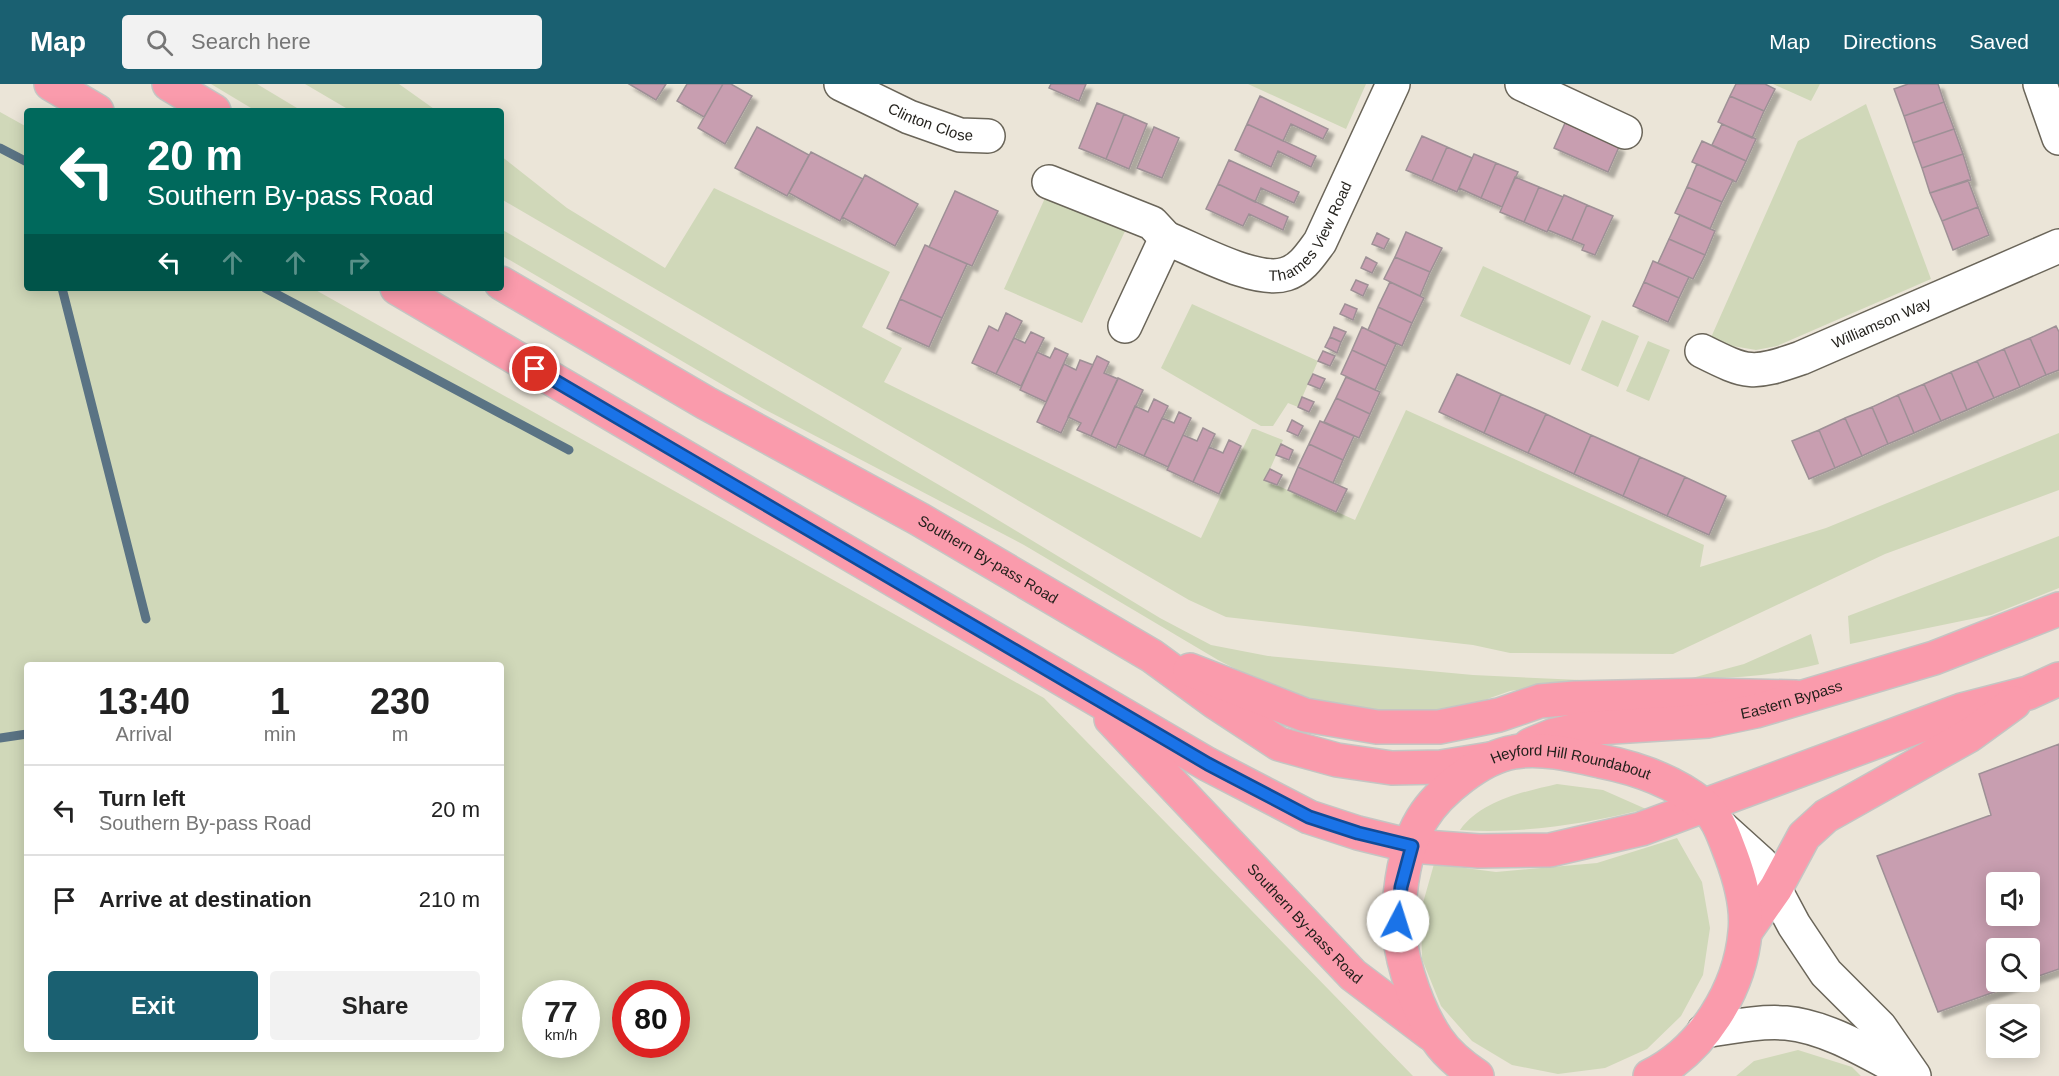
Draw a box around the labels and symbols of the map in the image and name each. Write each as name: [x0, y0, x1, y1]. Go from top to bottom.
street label: Clinton Close: [886, 99, 973, 143]
street label: Thames View Road: [1268, 179, 1355, 284]
street label: Williamson Way: [1829, 293, 1934, 352]
pin: [509, 343, 560, 394]
street label: Southern By-pass Road: [915, 511, 1061, 607]
street label: Eastern Bypass: [1739, 677, 1844, 722]
street label: Heyford Hill Roundabout: [1488, 741, 1654, 783]
street label: Southern By-pass Road: [1244, 860, 1366, 987]
position arrow: [1366, 889, 1430, 953]
speed limit sign: 80: [612, 980, 690, 1058]

